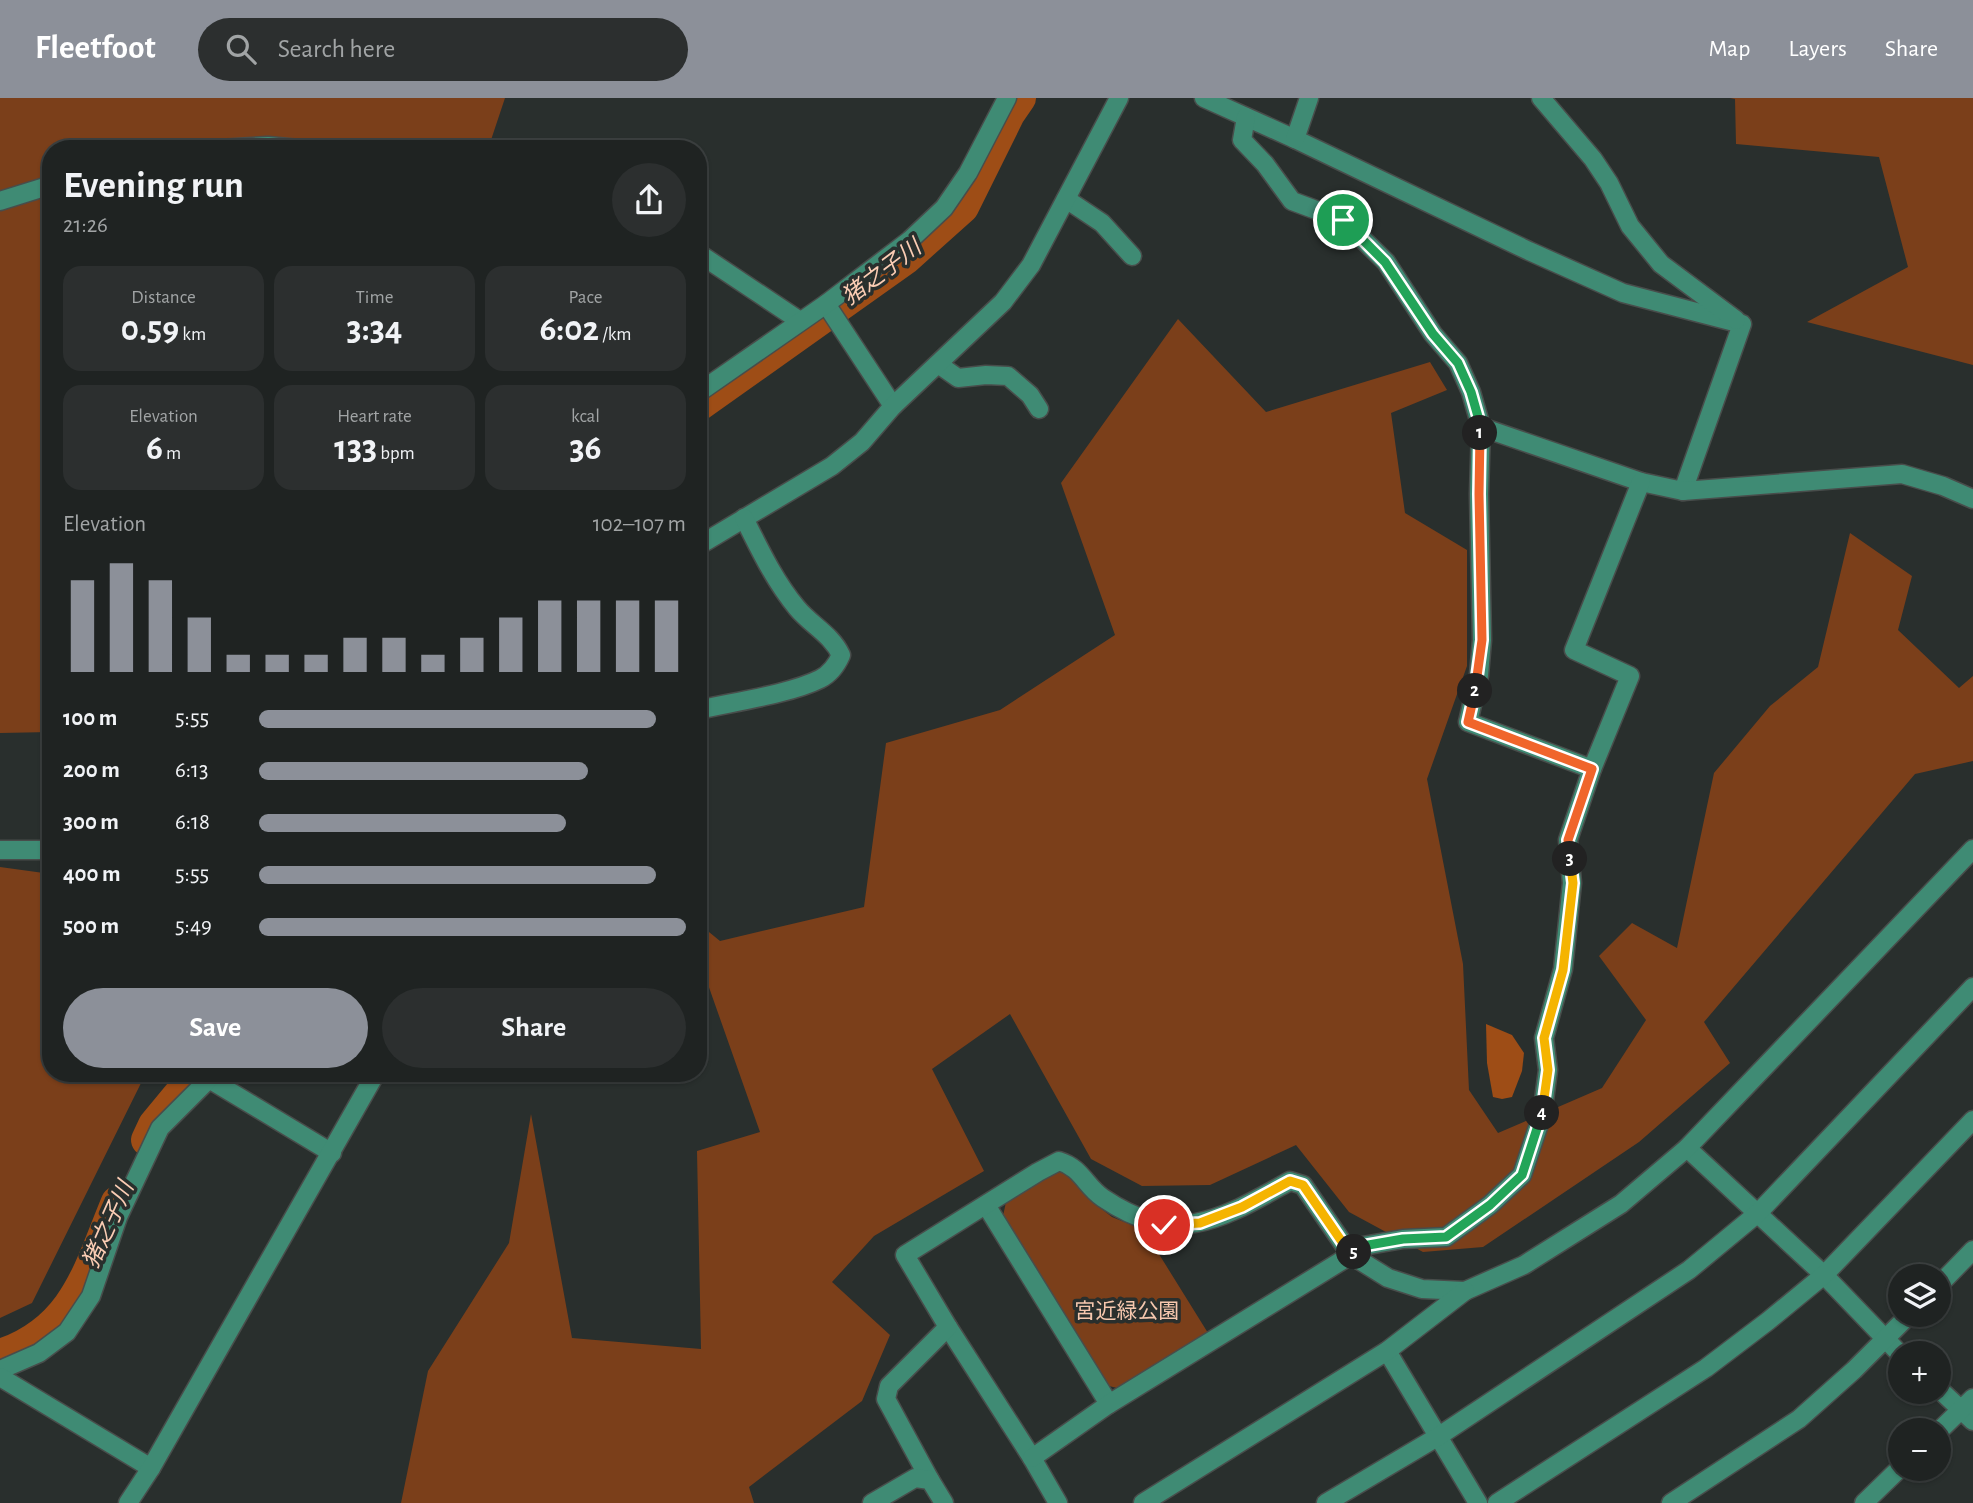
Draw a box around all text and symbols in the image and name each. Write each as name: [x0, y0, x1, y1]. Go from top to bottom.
search box: [198, 18, 688, 81]
icon: search: [222, 30, 260, 68]
text: Fleetfoot: [35, 32, 156, 65]
text: Search here: [278, 36, 395, 62]
text: Map: [1708, 37, 1750, 61]
text: Layers: [1788, 37, 1847, 61]
text: Share: [1885, 37, 1938, 61]
button: share: [612, 163, 686, 237]
text: Evening run: [63, 167, 244, 205]
pin: [1313, 190, 1373, 250]
icon: arrive: [1324, 201, 1362, 239]
text: 21:26: [63, 214, 108, 237]
water label: 猪之子川: [837, 233, 928, 310]
text: Distance: [131, 288, 196, 307]
text: Time: [356, 288, 393, 307]
text: Pace: [568, 288, 603, 307]
text: 0.59: [121, 312, 179, 347]
text: 3:34: [347, 312, 402, 347]
text: 6:02: [539, 312, 599, 347]
text: km: [179, 325, 206, 344]
text: /km: [599, 325, 632, 344]
text: Elevation: [129, 407, 198, 426]
text: Heart rate: [337, 407, 412, 426]
text: kcal: [571, 407, 600, 426]
pin: 1: [1462, 416, 1498, 450]
text: 1: [1476, 423, 1483, 442]
text: 6: [146, 431, 163, 466]
text: 133: [334, 431, 377, 466]
text: 36: [570, 431, 602, 466]
text: m: [163, 444, 181, 463]
text: bpm: [377, 444, 415, 463]
text: Elevation: [63, 513, 146, 536]
text: 102–107 m: [593, 513, 686, 536]
pin: 2: [1458, 674, 1492, 708]
text: 2: [1470, 681, 1479, 700]
text: 100 m: [63, 707, 117, 730]
text: 5:55: [175, 707, 209, 730]
text: 200 m: [63, 759, 120, 782]
text: 6:13: [175, 759, 208, 782]
text: 300 m: [63, 811, 119, 834]
text: 6:18: [175, 811, 210, 834]
pin: 3: [1552, 842, 1588, 876]
text: 3: [1565, 849, 1574, 868]
text: 400 m: [63, 863, 121, 886]
text: 5:55: [175, 863, 209, 886]
text: 500 m: [63, 915, 119, 938]
text: 5:49: [175, 915, 212, 938]
button: Save: [63, 988, 368, 1068]
button: Share: [382, 988, 686, 1068]
pin: 4: [1524, 1096, 1560, 1130]
text: 4: [1537, 1103, 1546, 1122]
water label: 猪之子川: [78, 1175, 139, 1272]
pin: [1134, 1195, 1194, 1255]
icon: check: [1145, 1206, 1183, 1244]
pin: 5: [1336, 1234, 1372, 1270]
text: 5: [1349, 1242, 1358, 1261]
map controls: [1888, 1264, 1951, 1481]
button: layers: [1888, 1264, 1951, 1327]
park label: 宮近緑公園: [1075, 1300, 1180, 1322]
button: +: [1888, 1341, 1951, 1404]
button: −: [1888, 1418, 1951, 1481]

